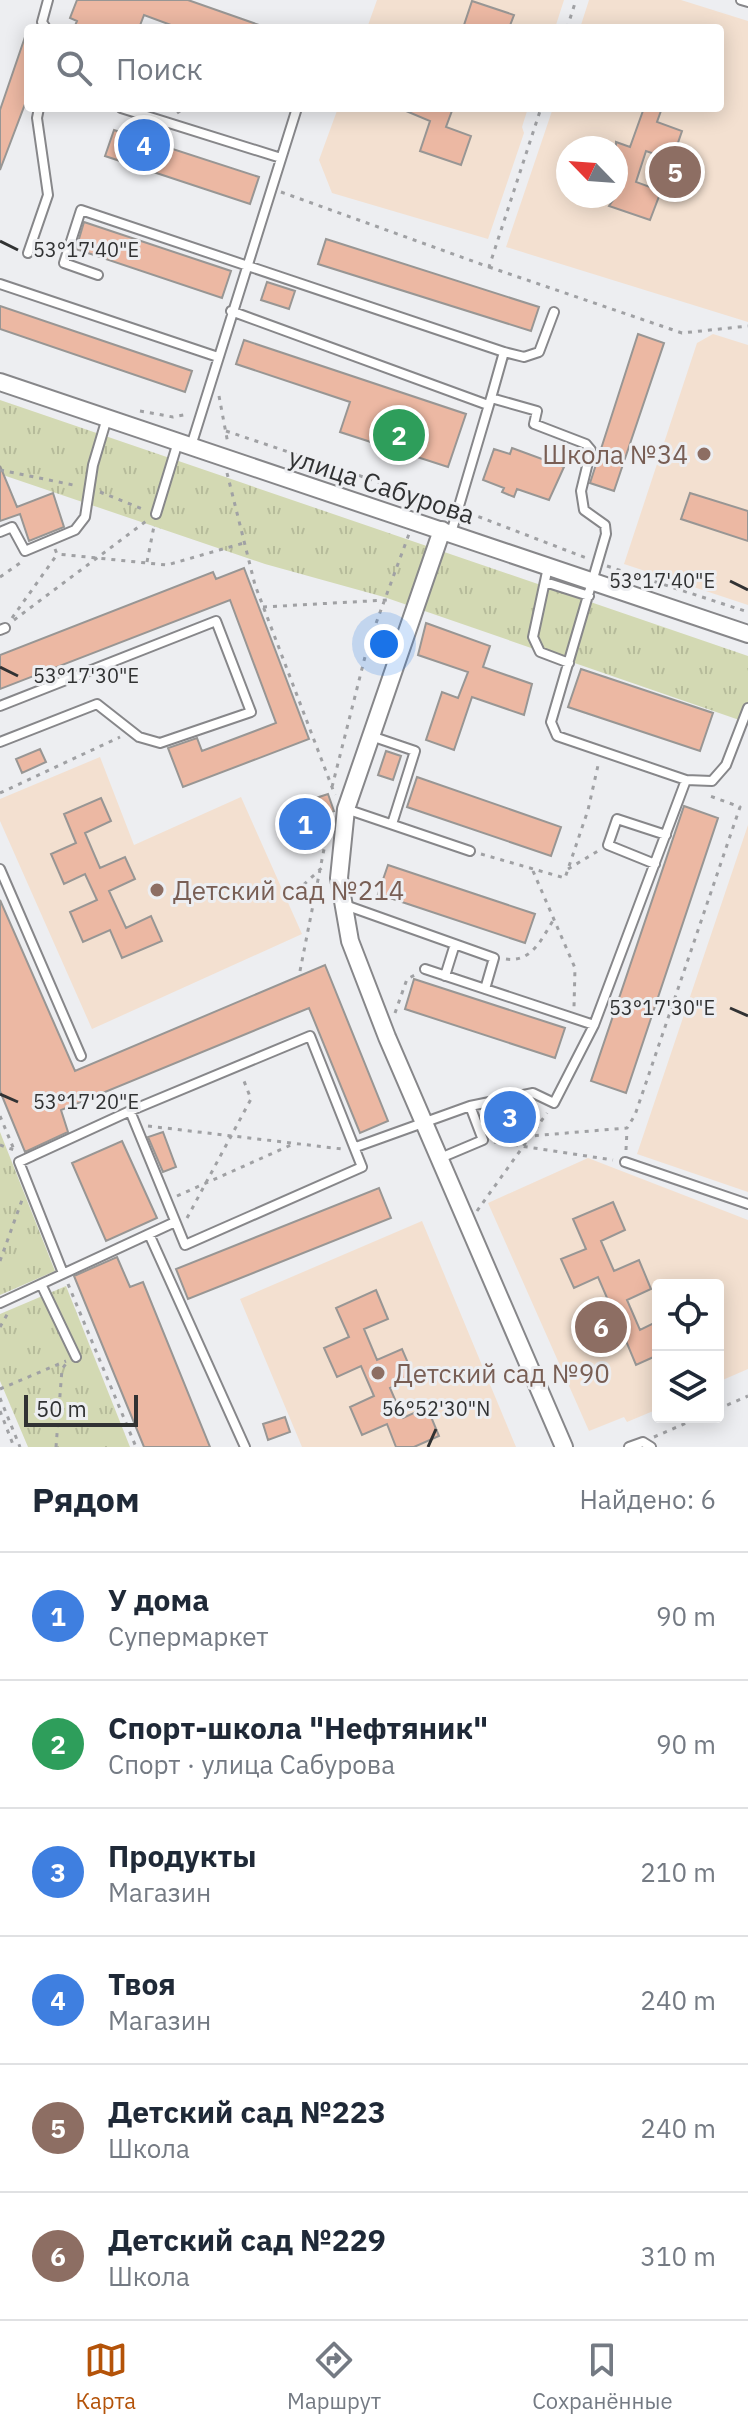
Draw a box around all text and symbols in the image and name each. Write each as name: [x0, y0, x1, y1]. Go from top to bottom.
search box: [24, 24, 724, 112]
icon: search: [52, 46, 96, 90]
text: Поиск: [116, 49, 203, 88]
pin: 4: [118, 115, 170, 175]
north arrow: [556, 136, 628, 208]
pin: 5: [649, 142, 701, 202]
text: 53°17'40"E: [33, 236, 139, 263]
pin: 2: [373, 405, 425, 465]
place label: Школа №34: [542, 437, 688, 471]
street label: улица Сабурова: [285, 439, 479, 531]
marker: Школа №34: [695, 445, 713, 463]
text: 53°17'40"E: [609, 567, 715, 594]
your location: [364, 624, 404, 664]
text: 53°17'30"E: [33, 662, 139, 689]
pin: 1: [279, 794, 331, 854]
place label: Детский сад №214: [173, 873, 404, 907]
marker: Детский сад №214: [148, 881, 166, 899]
text: 53°17'30"E: [609, 994, 715, 1021]
pin: 3: [484, 1087, 536, 1147]
text: 53°17'20"E: [33, 1088, 139, 1115]
map controls: [652, 1279, 724, 1423]
button: locate: [652, 1279, 724, 1351]
pin: 6: [575, 1297, 627, 1357]
button: layers: [652, 1351, 724, 1423]
place label: Детский сад №90: [394, 1356, 610, 1390]
marker: Детский сад №90: [369, 1364, 387, 1382]
scale bar: [24, 1391, 138, 1427]
text: 50 m: [36, 1394, 87, 1423]
text: 56°52'30"N: [382, 1395, 490, 1422]
text: Рядом: [32, 1477, 140, 1521]
text: Найдено: 6: [579, 1482, 716, 1516]
text: У дома: [108, 1580, 209, 1619]
text: 1: [50, 1599, 66, 1633]
text: 90 m: [656, 1599, 716, 1633]
text: Супермаркет: [108, 1619, 269, 1653]
text: Спорт-школа "Нефтяник": [108, 1708, 488, 1747]
text: 2: [50, 1727, 66, 1761]
text: 90 m: [656, 1727, 716, 1761]
text: Спорт · улица Сабурова: [108, 1747, 395, 1781]
text: Продукты: [108, 1836, 257, 1875]
text: 3: [50, 1855, 66, 1889]
text: 210 m: [640, 1855, 716, 1889]
text: Магазин: [108, 1875, 211, 1909]
text: Твоя: [108, 1964, 176, 2003]
text: 4: [50, 1983, 66, 2017]
text: 240 m: [640, 1983, 716, 2017]
text: Магазин: [108, 2003, 211, 2037]
text: Детский сад №223: [108, 2092, 386, 2131]
text: 5: [50, 2111, 66, 2145]
text: 240 m: [640, 2111, 716, 2145]
text: Школа: [108, 2131, 190, 2165]
text: Детский сад №229: [108, 2220, 386, 2259]
text: 6: [50, 2239, 66, 2273]
text: 310 m: [640, 2239, 716, 2273]
text: Школа: [108, 2259, 190, 2293]
tab: Карта: [76, 2338, 136, 2415]
tab: Маршрут: [287, 2338, 381, 2415]
tab: Сохранённые: [532, 2338, 672, 2415]

